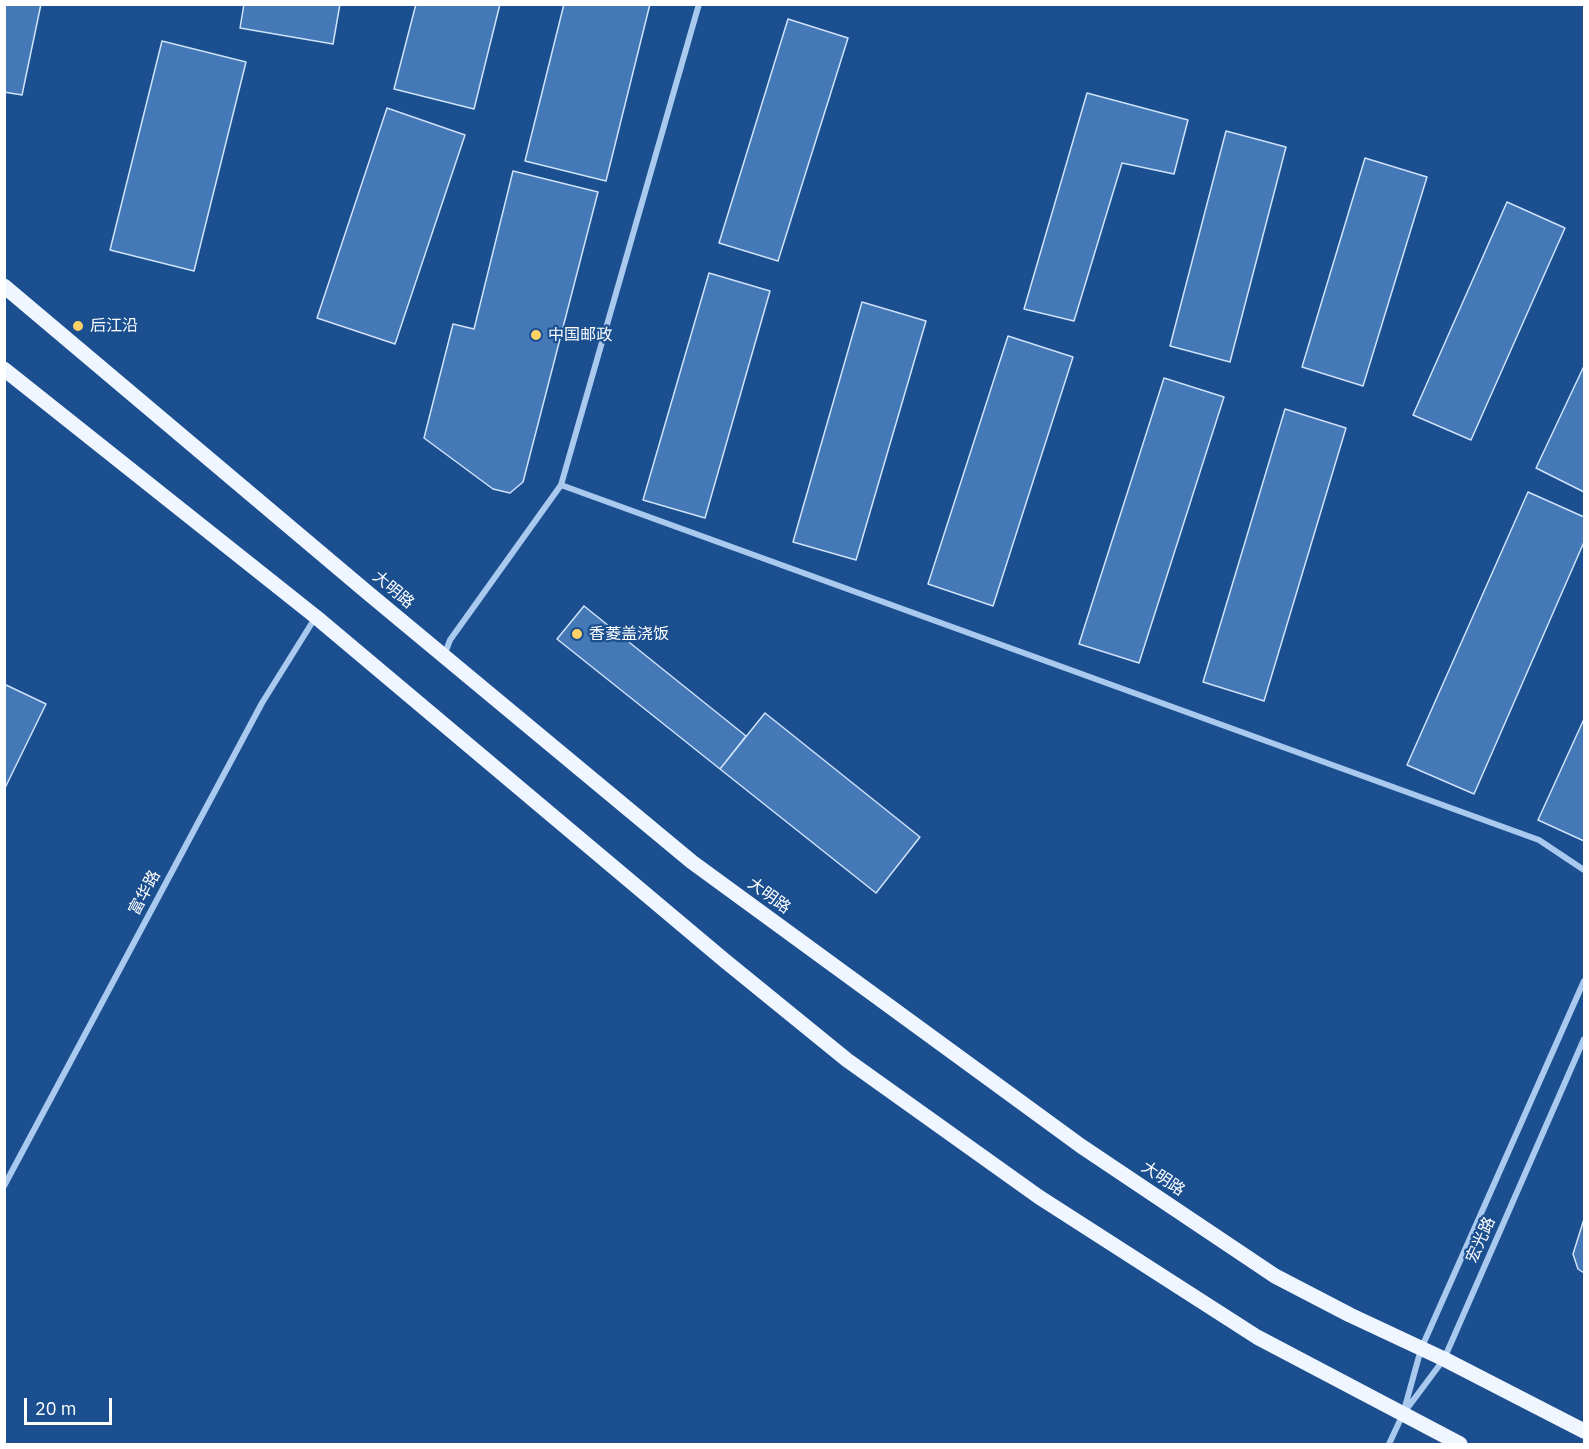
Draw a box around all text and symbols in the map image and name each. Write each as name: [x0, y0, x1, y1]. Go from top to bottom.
place label: 后江沿: [90, 316, 138, 336]
marker: 后江沿: [71, 319, 85, 333]
place label: 中国邮政: [548, 325, 612, 345]
marker: 中国邮政: [529, 328, 543, 342]
street label: 大明路: [368, 567, 418, 613]
place label: 香菱盖浇饭: [589, 624, 669, 644]
marker: 香菱盖浇饭: [570, 627, 584, 641]
street label: 富华路: [125, 867, 165, 919]
street label: 大明路: [744, 874, 794, 918]
street label: 大明路: [1138, 1158, 1188, 1200]
street label: 宏光路: [1462, 1214, 1500, 1266]
scale bar: [27, 1386, 116, 1424]
text: 20 m: [35, 1397, 77, 1420]

